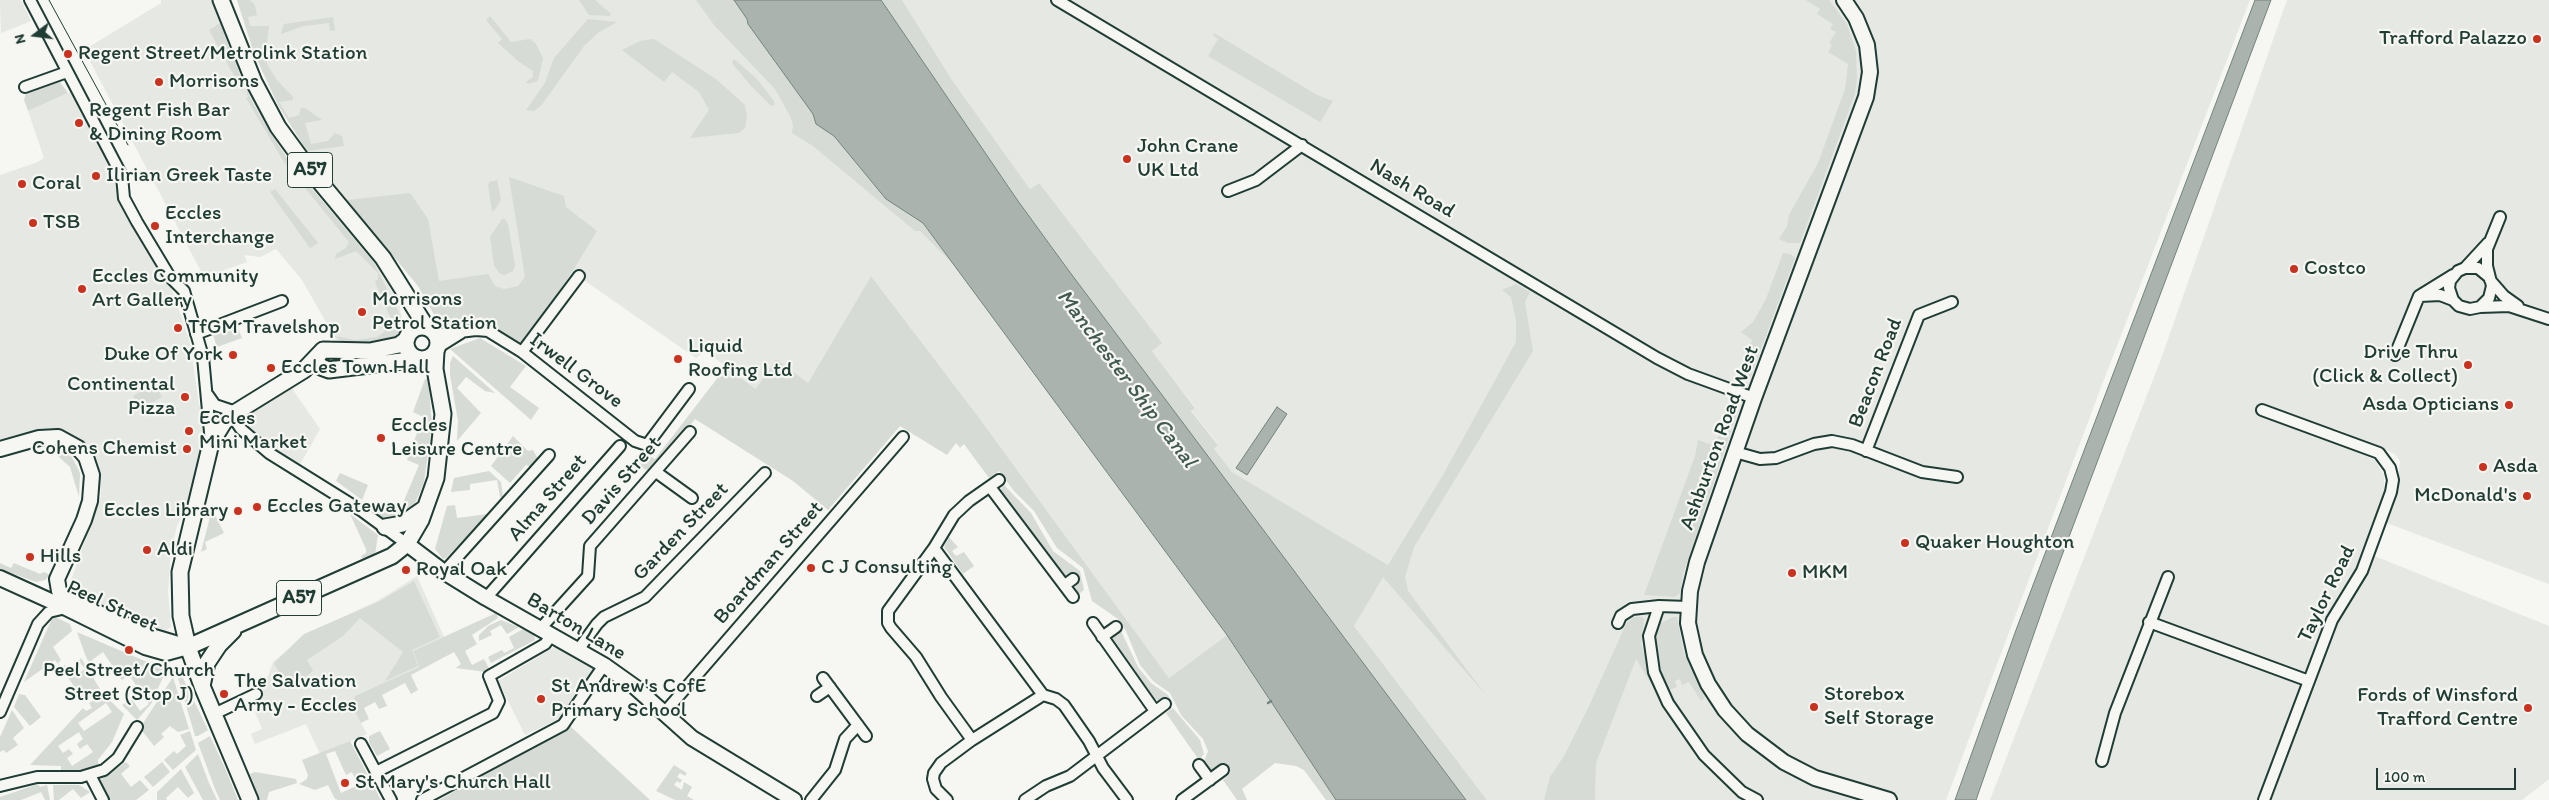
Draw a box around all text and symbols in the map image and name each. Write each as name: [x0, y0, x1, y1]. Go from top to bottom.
north arrow: [10, 10, 60, 60]
place label: Trafford Palazzo: [2379, 26, 2527, 52]
text: N: [11, 32, 29, 46]
marker: Trafford Palazzo: [2531, 33, 2543, 45]
place label: Regent Street/Metrolink Station: [78, 41, 368, 67]
marker: Regent Street/Metrolink Station: [62, 48, 74, 60]
place label: Morrisons: [169, 69, 259, 95]
marker: Morrisons: [153, 76, 165, 88]
place label: Regent Fish Bar & Dining Room: [89, 98, 230, 148]
marker: Regent Fish Bar & Dining Room: [73, 117, 85, 129]
place label: John Crane UK Ltd: [1137, 134, 1239, 184]
road number: A57: [288, 152, 332, 188]
marker: John Crane UK Ltd: [1121, 153, 1133, 165]
street label: Nash Road: [1365, 154, 1459, 224]
place label: Ilirian Greek Taste: [106, 163, 272, 189]
marker: Ilirian Greek Taste: [90, 170, 102, 182]
place label: Coral: [32, 171, 81, 197]
marker: Coral: [16, 178, 28, 190]
place label: Eccles Interchange: [165, 201, 275, 251]
place label: TSB: [43, 210, 80, 236]
marker: TSB: [27, 217, 39, 229]
marker: Eccles Interchange: [149, 220, 161, 232]
place label: Costco: [2304, 256, 2366, 282]
marker: Costco: [2288, 263, 2300, 275]
place label: Eccles Community Art Gallery: [92, 264, 258, 314]
marker: Eccles Community Art Gallery: [76, 283, 88, 295]
water label: Manchester Ship Canal: [1050, 285, 1202, 473]
place label: Morrisons Petrol Station: [372, 287, 497, 337]
marker: Morrisons Petrol Station: [356, 306, 368, 318]
place label: TfGM Travelshop: [188, 315, 340, 341]
street label: Beacon Road: [1844, 315, 1908, 431]
marker: TfGM Travelshop: [172, 322, 184, 334]
street label: Irwell Grove: [524, 328, 628, 414]
place label: Liquid Roofing Ltd: [688, 334, 792, 384]
place label: Drive Thru (Click & Collect): [2312, 340, 2458, 390]
place label: Duke Of York: [104, 342, 223, 368]
street label: Ashburton Road West: [1675, 343, 1765, 533]
marker: Duke Of York: [227, 349, 239, 361]
marker: Liquid Roofing Ltd: [672, 353, 684, 365]
place label: Eccles Town Hall: [281, 355, 430, 381]
marker: Drive Thru (Click & Collect): [2462, 359, 2474, 371]
marker: Eccles Town Hall: [265, 362, 277, 374]
place label: Continental Pizza: [67, 372, 175, 422]
marker: Continental Pizza: [179, 391, 191, 403]
place label: Asda Opticians: [2362, 392, 2499, 418]
marker: Asda Opticians: [2503, 399, 2515, 411]
place label: Eccles Mini Market: [199, 406, 307, 456]
place label: Eccles Leisure Centre: [391, 413, 522, 463]
marker: Eccles Mini Market: [183, 425, 195, 437]
street label: Davis Street: [577, 431, 667, 531]
marker: Eccles Leisure Centre: [375, 432, 387, 444]
place label: Cohens Chemist: [32, 436, 177, 462]
marker: Cohens Chemist: [181, 443, 193, 455]
street label: Alma Street: [503, 449, 593, 547]
place label: Asda: [2493, 454, 2538, 480]
marker: Asda: [2477, 461, 2489, 473]
street label: Garden Street: [628, 478, 734, 586]
place label: McDonald's: [2414, 483, 2517, 509]
marker: McDonald's: [2521, 490, 2533, 502]
place label: Eccles Gateway: [267, 494, 406, 520]
street label: Boardman Street: [709, 496, 829, 630]
place label: Eccles Library: [104, 498, 228, 524]
marker: Eccles Gateway: [251, 501, 263, 513]
marker: Eccles Library: [232, 505, 244, 517]
place label: Quaker Houghton: [1915, 530, 2074, 556]
place label: Aldi: [157, 537, 193, 563]
marker: Quaker Houghton: [1899, 537, 1911, 549]
street label: Taylor Road: [2293, 541, 2361, 647]
place label: Hills: [40, 544, 81, 570]
marker: Aldi: [141, 544, 153, 556]
marker: Hills: [24, 551, 36, 563]
place label: C J Consulting: [821, 555, 952, 581]
place label: Royal Oak: [416, 557, 507, 583]
place label: MKM: [1802, 560, 1848, 586]
marker: C J Consulting: [805, 562, 817, 574]
marker: Royal Oak: [400, 564, 412, 576]
marker: MKM: [1786, 567, 1798, 579]
street label: Peel Street: [62, 575, 162, 639]
road number: A57: [276, 580, 322, 616]
street label: Barton Lane: [522, 588, 630, 666]
marker: Peel Street/Church Street (Stop J): [123, 644, 135, 656]
place label: Peel Street/Church Street (Stop J): [43, 658, 215, 708]
place label: The Salvation Army - Eccles: [234, 669, 357, 719]
place label: St Andrew's CofE Primary School: [551, 674, 706, 724]
place label: Storebox Self Storage: [1824, 682, 1934, 732]
place label: Fords of Winsford Trafford Centre: [2357, 683, 2518, 733]
marker: The Salvation Army - Eccles: [218, 688, 230, 700]
marker: St Andrew's CofE Primary School: [535, 693, 547, 705]
marker: Storebox Self Storage: [1808, 701, 1820, 713]
marker: Fords of Winsford Trafford Centre: [2522, 702, 2534, 714]
scale bar: [2379, 758, 2519, 790]
text: 100 m: [2384, 768, 2425, 786]
place label: St Mary's Church Hall: [355, 770, 551, 796]
marker: St Mary's Church Hall: [339, 777, 351, 789]

